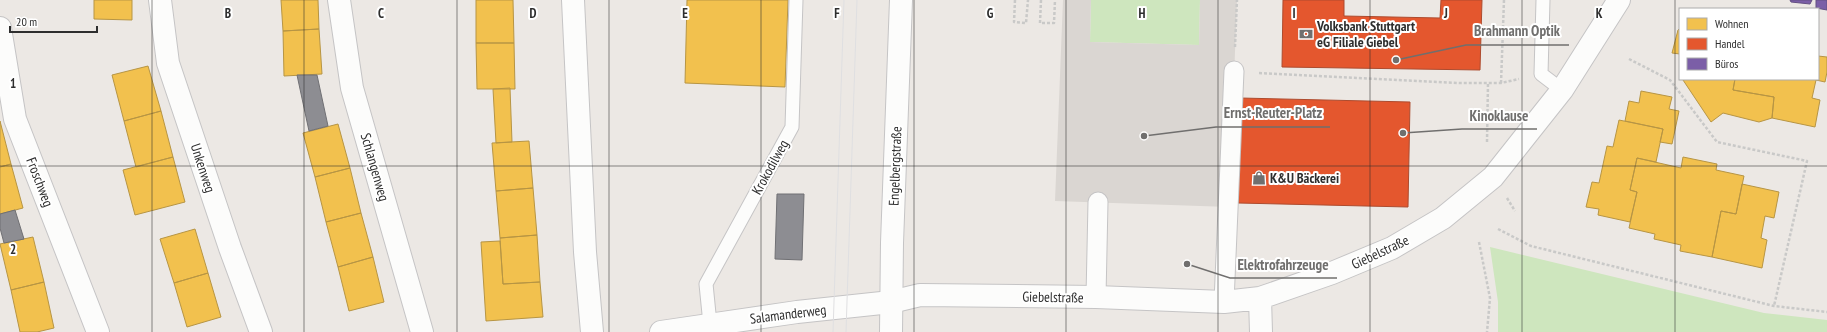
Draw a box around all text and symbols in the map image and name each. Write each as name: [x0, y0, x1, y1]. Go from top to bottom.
text: B: [225, 5, 231, 22]
text: C: [378, 5, 384, 22]
text: D: [530, 5, 537, 22]
text: E: [682, 5, 688, 22]
text: F: [834, 5, 840, 22]
text: G: [987, 5, 994, 22]
text: H: [1139, 5, 1146, 22]
text: I: [1292, 5, 1296, 22]
text: J: [1443, 5, 1448, 22]
text: K: [1596, 5, 1603, 22]
scale bar: [10, 8, 97, 34]
legend: [1679, 8, 1819, 80]
text: 20 m: [16, 14, 37, 29]
text: Wohnen: [1715, 16, 1749, 31]
place label: Volksbank Stuttgart eG Filiale Giebel: [1316, 17, 1415, 51]
callout: Brahmann Optik: [1466, 18, 1569, 45]
text: Brahmann Optik: [1474, 21, 1561, 40]
bank icon: Volksbank Stuttgart eG Filiale Giebel: [1298, 26, 1314, 42]
text: Handel: [1715, 36, 1745, 51]
text: Büros: [1715, 56, 1738, 71]
text: 1: [10, 75, 16, 92]
callout: Ernst-Reuter-Platz: [1216, 100, 1330, 127]
callout: Kinoklause: [1462, 102, 1537, 129]
text: Ernst-Reuter-Platz: [1224, 103, 1322, 122]
text: Kinoklause: [1470, 106, 1528, 125]
street label: Engelbergstraße: [885, 126, 905, 206]
street label: Schlangenweg: [357, 131, 393, 203]
street label: Krokodilweg: [748, 136, 792, 198]
street label: Unkenweg: [187, 141, 219, 195]
street label: Froschweg: [22, 155, 58, 209]
place label: K&U Bäckerei: [1270, 169, 1339, 187]
shop icon: K&U Bäckerei: [1251, 170, 1267, 186]
street label: Giebelstraße: [1348, 231, 1412, 273]
text: 2: [10, 241, 16, 258]
callout: Elektrofahrzeuge: [1230, 251, 1337, 278]
text: Elektrofahrzeuge: [1237, 255, 1329, 274]
street label: Giebelstraße: [1022, 287, 1084, 307]
street label: Salamanderweg: [749, 300, 827, 328]

